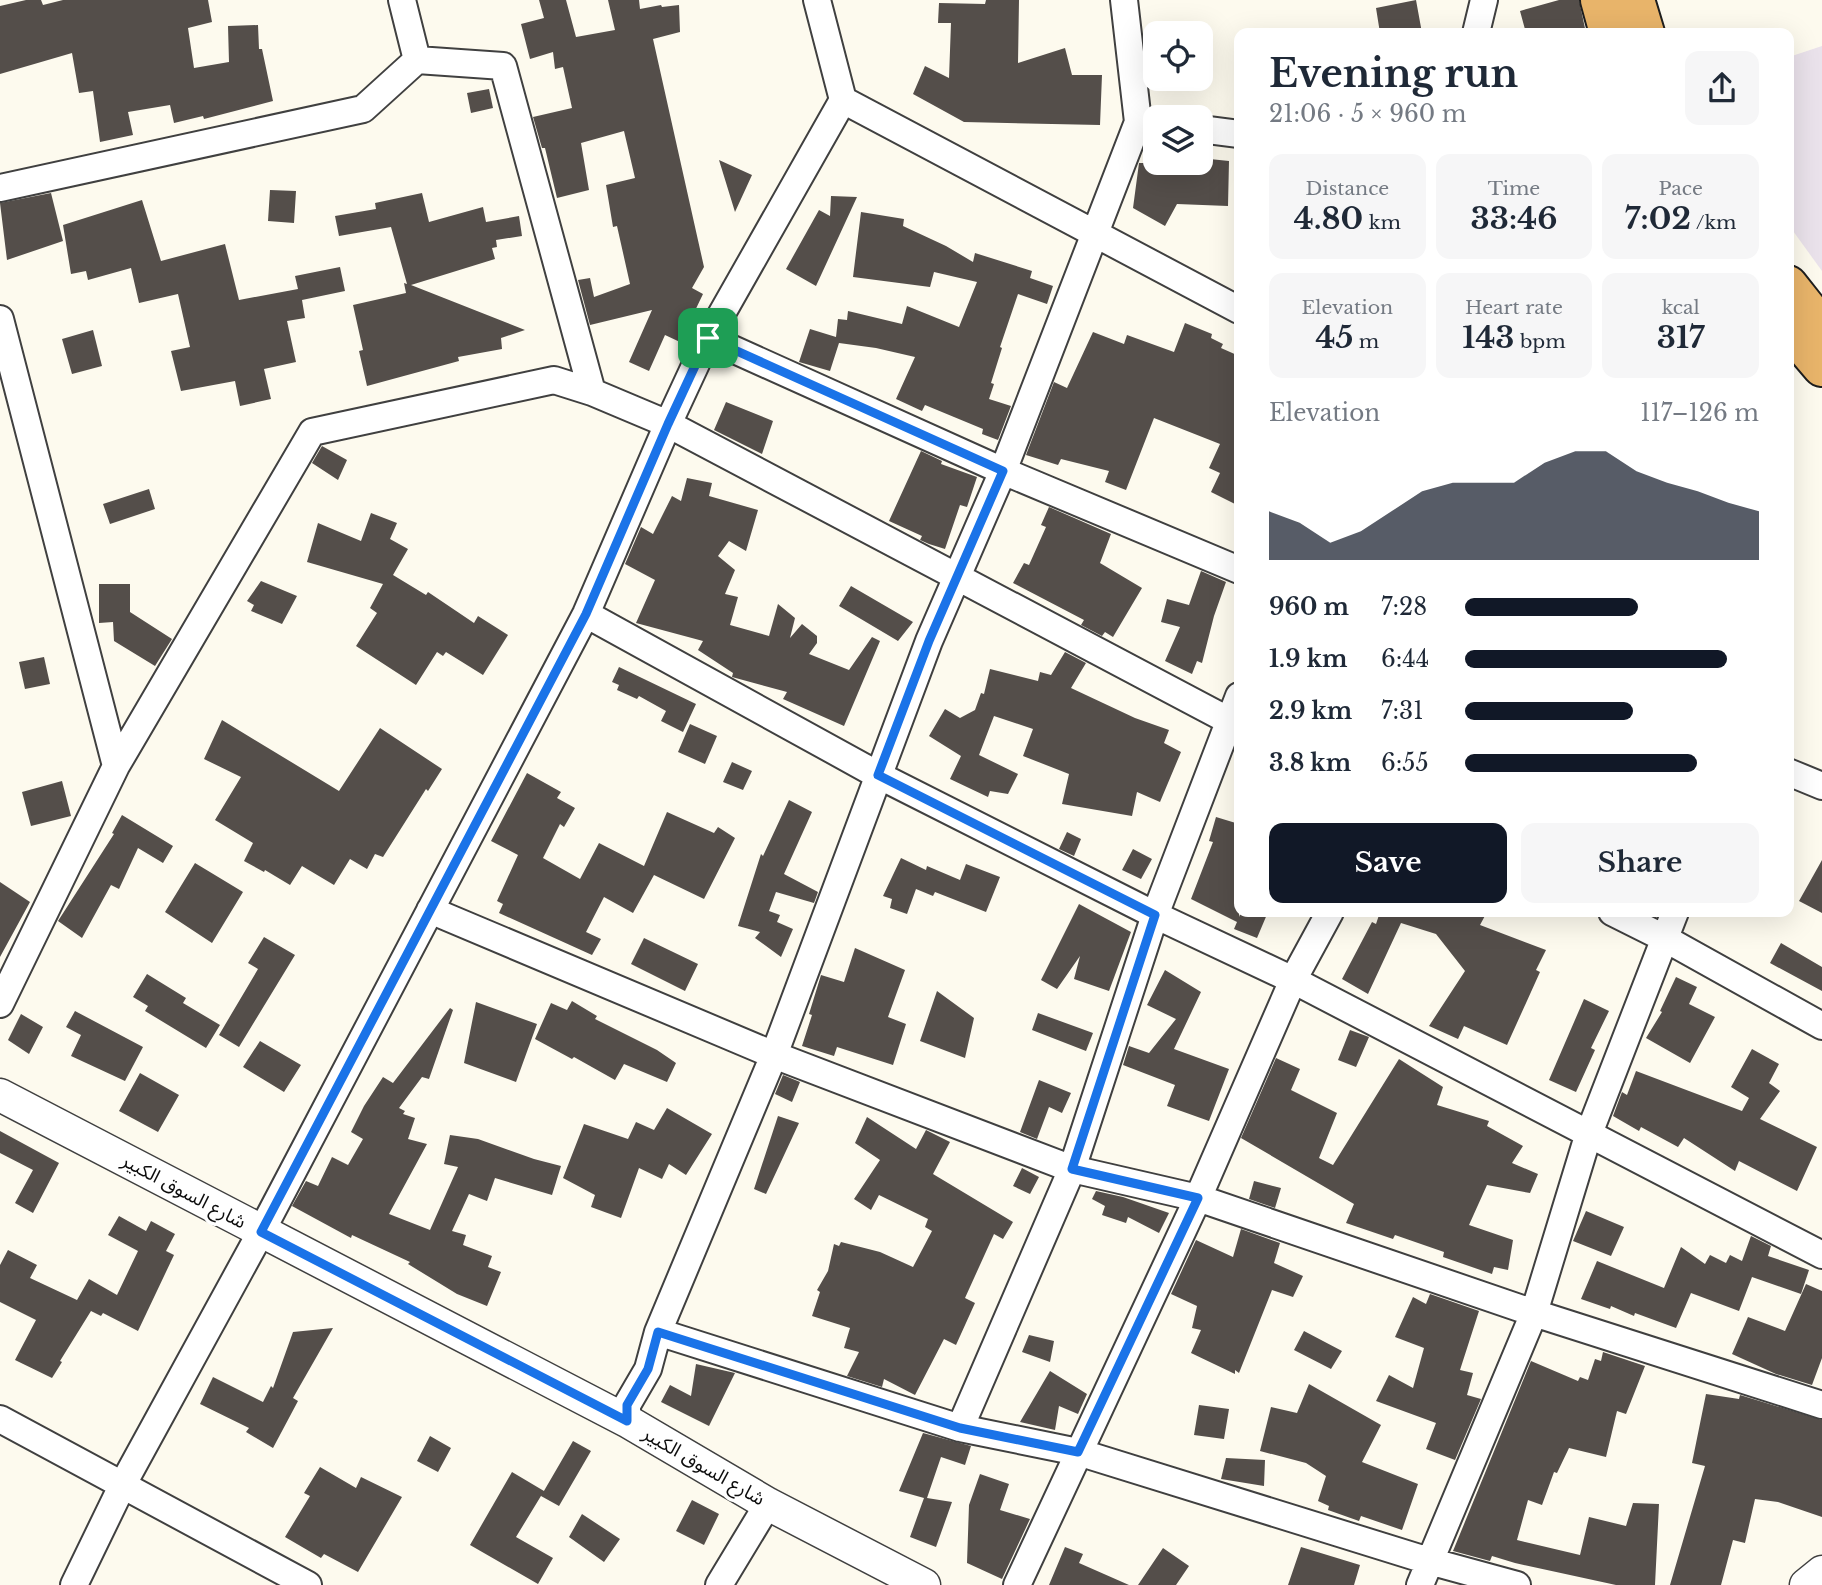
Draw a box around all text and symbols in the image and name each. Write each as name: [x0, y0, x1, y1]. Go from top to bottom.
map controls: [1143, 21, 1213, 175]
button: locate: [1143, 21, 1213, 91]
text: Evening run: [1269, 50, 1518, 97]
button: share: [1685, 51, 1759, 125]
text: 21:06 · 5 × 960 m: [1269, 100, 1466, 128]
button: layers: [1143, 105, 1213, 175]
text: Distance: [1305, 177, 1389, 200]
text: Time: [1488, 177, 1540, 200]
text: Pace: [1658, 177, 1703, 200]
text: 4.80: [1294, 200, 1363, 237]
text: 33:46: [1471, 200, 1557, 237]
text: 7:02: [1625, 200, 1691, 237]
text: km: [1363, 211, 1401, 234]
text: /km: [1691, 211, 1737, 234]
text: Elevation: [1301, 296, 1393, 319]
text: Heart rate: [1465, 296, 1563, 319]
text: kcal: [1662, 296, 1700, 319]
pin: [678, 308, 738, 368]
icon: arrive: [689, 319, 727, 357]
text: 45: [1316, 319, 1353, 356]
text: 143: [1462, 319, 1514, 356]
text: 317: [1657, 319, 1705, 356]
text: m: [1353, 330, 1379, 353]
text: bpm: [1514, 330, 1566, 353]
text: Elevation: [1269, 399, 1380, 427]
text: 117–126 m: [1640, 399, 1759, 427]
text: 960 m: [1269, 593, 1349, 621]
text: 7:28: [1381, 593, 1427, 621]
text: 1.9 km: [1269, 645, 1347, 673]
text: 6:44: [1381, 645, 1429, 673]
text: 2.9 km: [1269, 697, 1352, 725]
text: 7:31: [1381, 697, 1424, 725]
text: 3.8 km: [1269, 749, 1351, 777]
text: 6:55: [1381, 749, 1428, 777]
button: Save: [1269, 823, 1507, 903]
button: Share: [1521, 823, 1759, 903]
street label: شارع السوق الكبير: [116, 1148, 250, 1235]
street label: شارع السوق الكبير: [637, 1421, 769, 1512]

